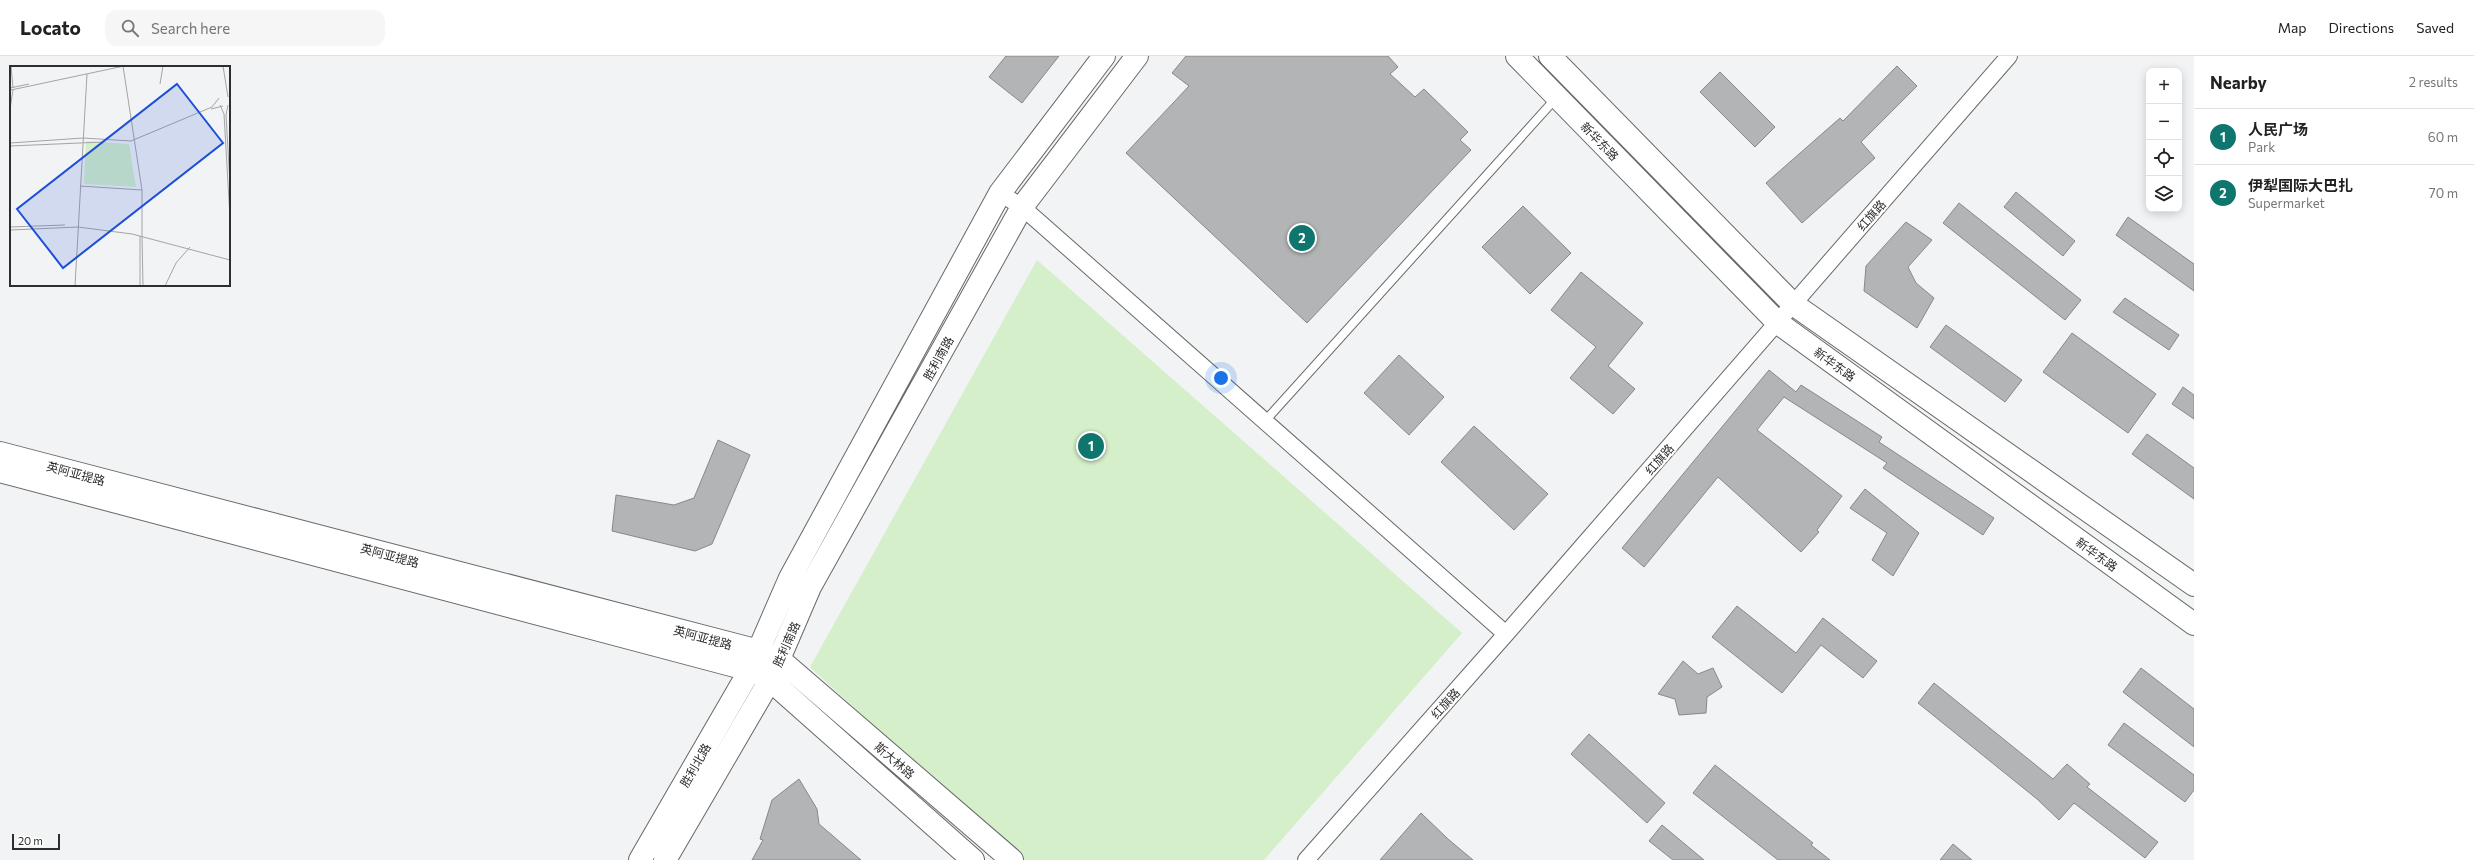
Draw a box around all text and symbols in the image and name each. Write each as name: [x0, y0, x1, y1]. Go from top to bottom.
search box: [105, 10, 385, 46]
text: Locato: [20, 16, 81, 39]
icon: search: [119, 17, 141, 39]
text: Search here: [151, 19, 230, 37]
text: Map: [2278, 19, 2307, 36]
text: Directions: [2329, 19, 2394, 36]
text: Saved: [2416, 19, 2454, 36]
inset map: [10, 66, 230, 286]
map controls: [2146, 68, 2182, 212]
button: +: [2146, 68, 2182, 104]
text: Nearby: [2210, 72, 2267, 93]
text: 2 results: [2409, 74, 2458, 90]
button: −: [2146, 104, 2182, 140]
street label: 新华东路: [1578, 119, 1622, 163]
text: 人民广场: [2248, 120, 2308, 138]
text: 1: [2220, 129, 2226, 145]
text: 60 m: [2428, 129, 2458, 145]
text: Park: [2248, 139, 2275, 155]
button: locate: [2146, 140, 2182, 176]
button: layers: [2146, 176, 2182, 212]
text: 伊犁国际大巴扎: [2248, 176, 2353, 194]
text: 2: [2219, 185, 2227, 201]
text: 70 m: [2429, 185, 2458, 201]
text: Supermarket: [2248, 195, 2325, 211]
street label: 红旗路: [1854, 197, 1888, 233]
pin: 2: [1289, 223, 1315, 253]
street label: 胜利南路: [920, 334, 956, 382]
street label: 新华东路: [1811, 344, 1859, 384]
your location: [1211, 368, 1231, 388]
pin: 1: [1078, 431, 1104, 461]
street label: 红旗路: [1642, 441, 1676, 477]
street label: 英阿亚提路: [45, 458, 107, 488]
street label: 新华东路: [2073, 534, 2121, 574]
street label: 英阿亚提路: [359, 540, 421, 570]
street label: 胜利南路: [770, 619, 802, 669]
street label: 英阿亚提路: [672, 622, 734, 652]
street label: 红旗路: [1428, 685, 1462, 721]
street label: 斯大林路: [872, 739, 918, 781]
street label: 胜利北路: [677, 741, 713, 789]
scale bar: [12, 832, 60, 851]
text: 20 m: [18, 834, 43, 847]

